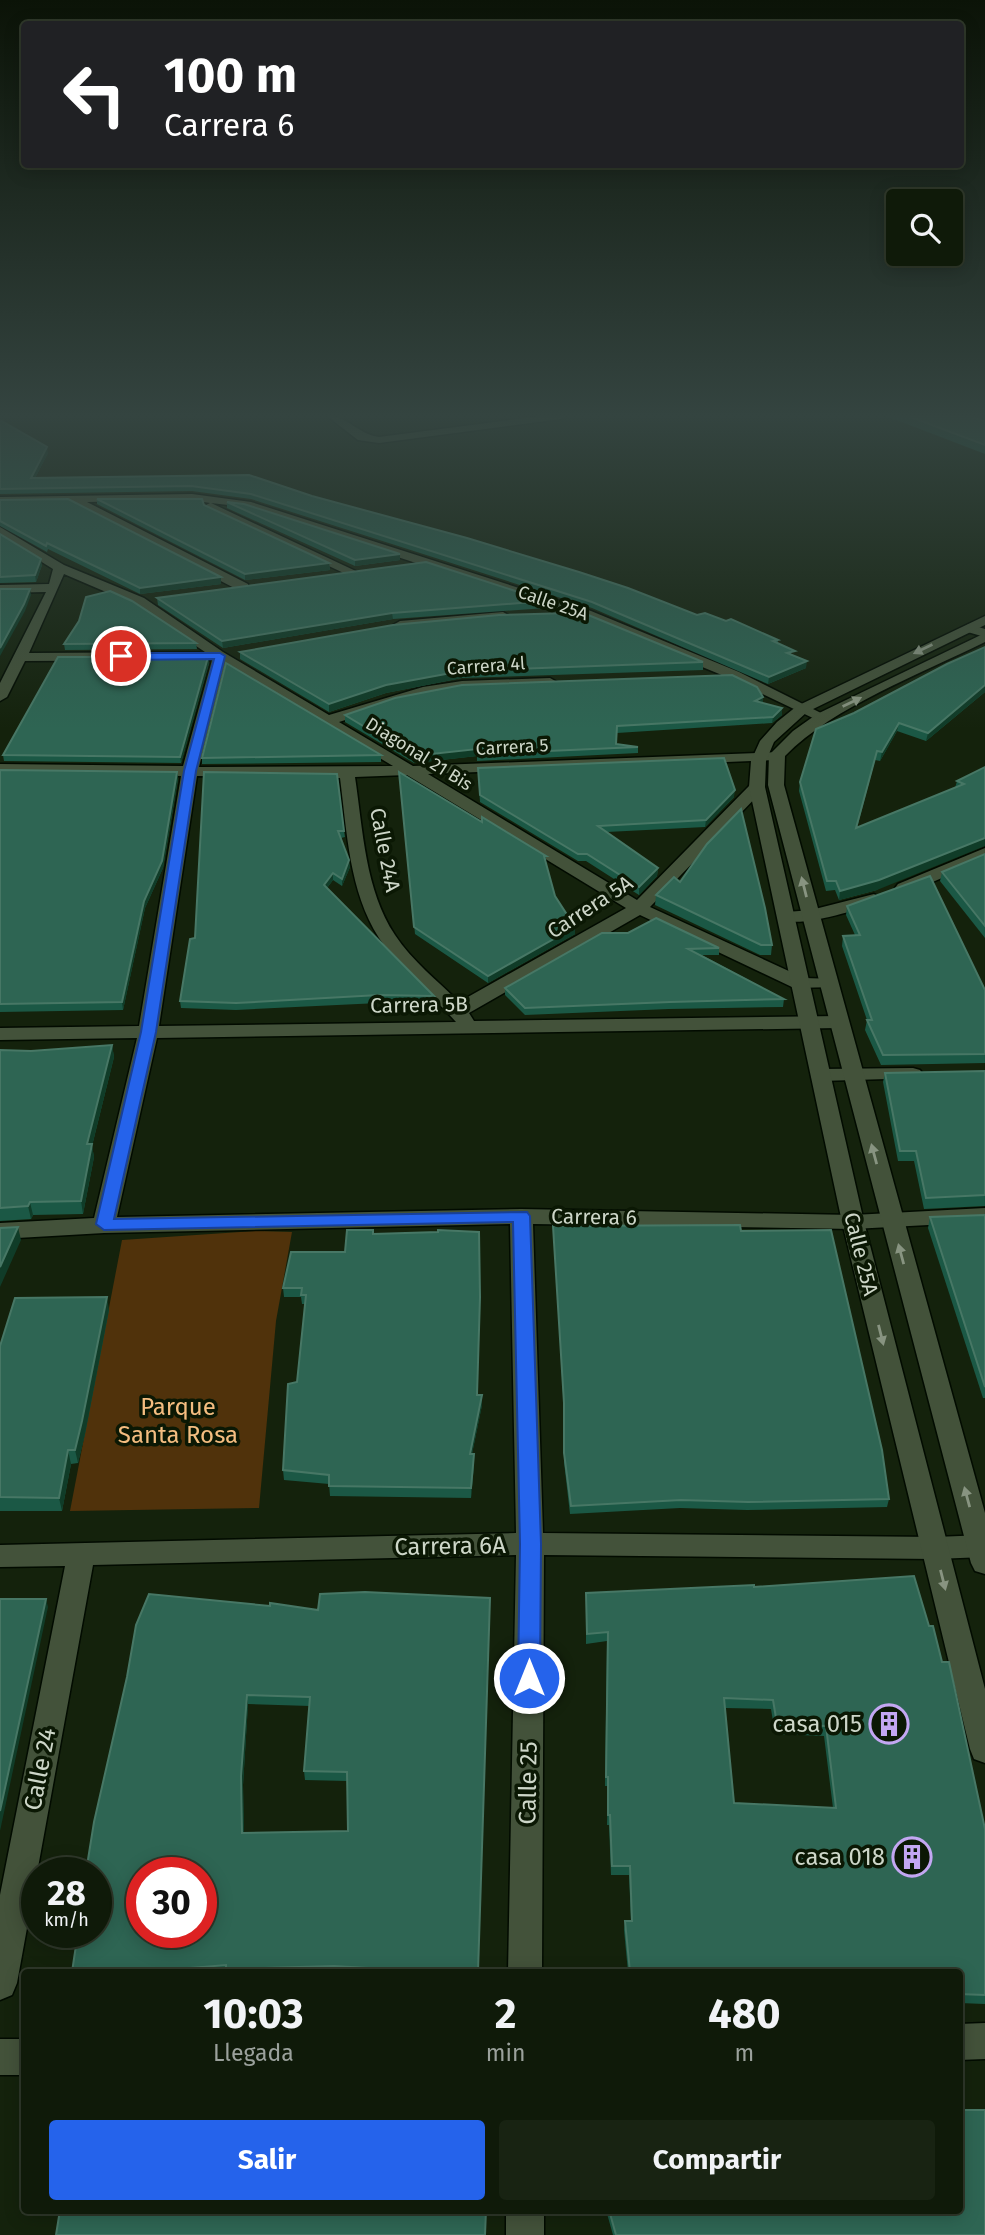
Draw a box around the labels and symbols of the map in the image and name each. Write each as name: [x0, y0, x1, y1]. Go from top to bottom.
street label: Calle 25A: [515, 581, 592, 625]
pin: [91, 626, 151, 686]
one-way arrow: [913, 644, 933, 655]
street label: Carrera 4l: [446, 652, 526, 680]
one-way arrow: [842, 697, 862, 708]
street label: Diagonal 21 Bis: [362, 712, 476, 796]
street label: Carrera 5: [475, 734, 549, 760]
street label: Calle 24A: [364, 806, 406, 894]
street label: Carrera 5A: [542, 870, 638, 944]
one-way arrow: [798, 876, 809, 898]
street label: Carrera 5B: [370, 991, 468, 1019]
one-way arrow: [868, 1143, 879, 1165]
street label: Carrera 6: [551, 1203, 637, 1231]
street label: Calle 25A: [838, 1210, 884, 1298]
one-way arrow: [895, 1243, 906, 1265]
one-way arrow: [876, 1324, 887, 1346]
park label: Parque Santa Rosa: [118, 1393, 238, 1449]
one-way arrow: [961, 1486, 972, 1508]
street label: Carrera 6A: [394, 1531, 506, 1561]
one-way arrow: [938, 1569, 949, 1591]
position arrow: [492, 1641, 566, 1715]
building icon: casa 015: [868, 1703, 910, 1745]
place label: casa 015: [772, 1710, 862, 1738]
street label: Calle 24: [18, 1725, 62, 1813]
street label: Calle 25: [513, 1741, 543, 1825]
building icon: casa 018: [891, 1836, 933, 1878]
place label: casa 018: [794, 1843, 885, 1871]
speed limit sign: 30: [126, 1857, 217, 1948]

